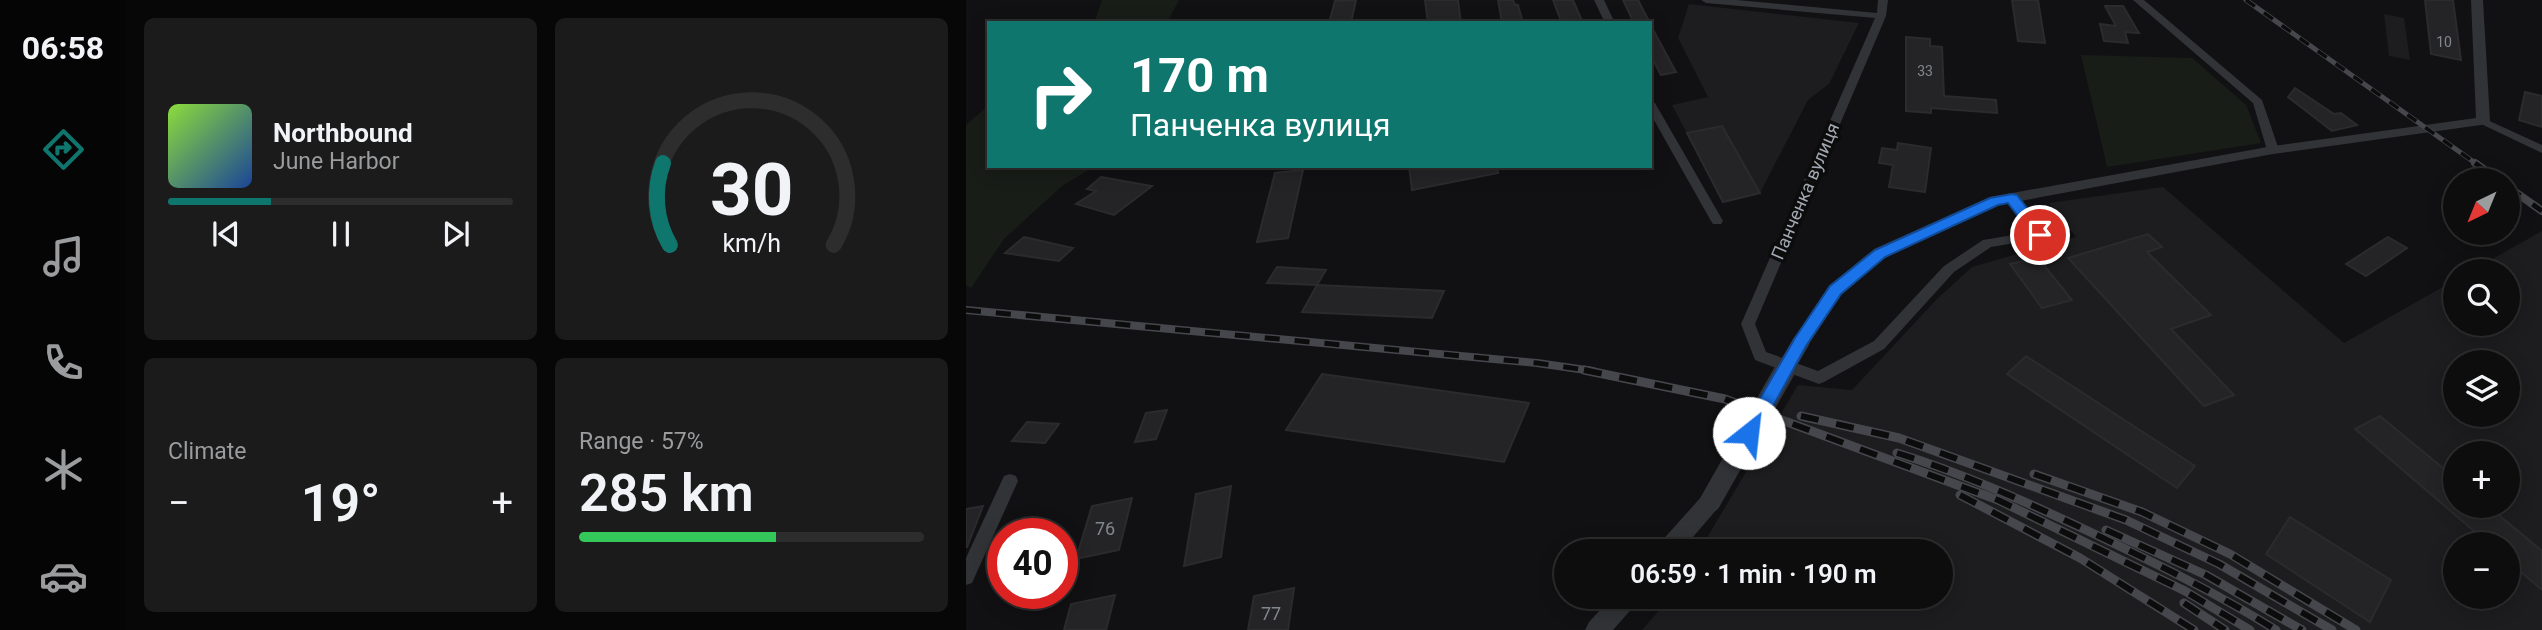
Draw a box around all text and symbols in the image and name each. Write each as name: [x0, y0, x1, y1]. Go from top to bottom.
text: 06:58: [22, 29, 104, 67]
house number: 10: [2436, 34, 2452, 50]
text: 170 m: [1130, 47, 1269, 104]
icon: right: [1015, 49, 1106, 140]
house number: 33: [1917, 63, 1933, 79]
text: Панченка вулиця: [1130, 106, 1390, 144]
text: Northbound: [273, 118, 413, 148]
street label: Панченка вулиця: [1767, 119, 1843, 263]
icon: directions: [39, 125, 88, 174]
text: 30: [710, 147, 793, 233]
text: June Harbor: [273, 148, 400, 175]
north arrow: [2443, 168, 2520, 245]
map controls: [2443, 168, 2520, 609]
pin: [2010, 205, 2070, 265]
icon: previous: [207, 215, 245, 253]
icon: pause: [322, 215, 360, 253]
icon: next: [437, 215, 475, 253]
icon: arrive: [2021, 216, 2059, 254]
text: km/h: [722, 229, 781, 258]
icon: music: [39, 232, 88, 281]
button: search: [2443, 259, 2520, 336]
icon: phone: [39, 338, 88, 387]
button: layers: [2443, 350, 2520, 427]
position arrow: [1712, 396, 1786, 470]
text: Range · 57%: [579, 428, 704, 455]
text: Climate: [168, 438, 247, 465]
button: +: [2443, 441, 2520, 518]
icon: climate: [39, 445, 88, 494]
text: 285 km: [579, 463, 754, 524]
text: 19°: [301, 473, 380, 534]
text: −: [168, 481, 190, 525]
text: +: [491, 481, 513, 525]
speed limit sign: 40: [987, 518, 1078, 609]
house number: 76: [1095, 518, 1115, 539]
button: −: [2443, 532, 2520, 609]
icon: car: [39, 552, 88, 601]
text: 06:59 · 1 min · 190 m: [1630, 559, 1877, 589]
house number: 77: [1261, 603, 1281, 624]

